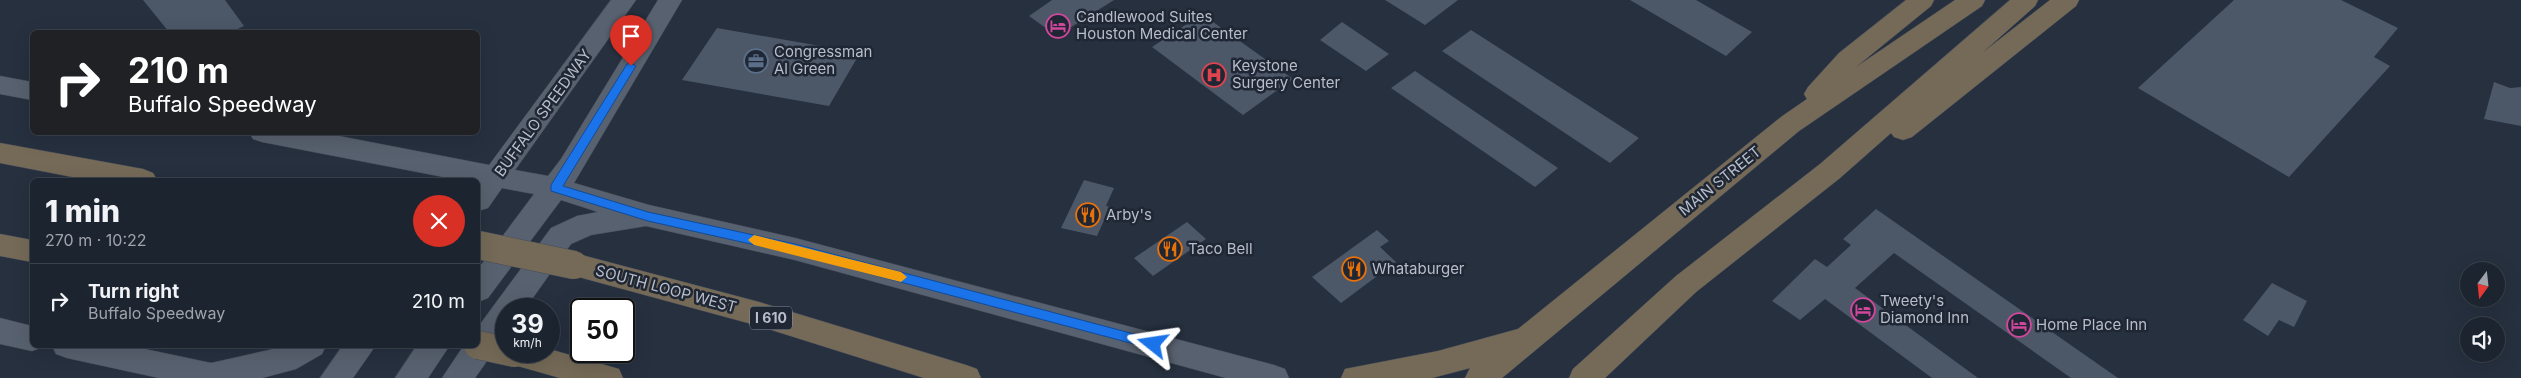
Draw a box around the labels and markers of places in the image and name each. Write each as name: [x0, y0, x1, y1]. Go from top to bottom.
place label: Candlewood Suites Houston Medical Center: [1076, 7, 1248, 43]
hotel icon: Candlewood Suites Houston Medical Center: [1045, 13, 1071, 39]
pin: [610, 15, 652, 66]
place label: Congressman Al Green: [774, 42, 872, 78]
office icon: Congressman Al Green: [743, 48, 769, 74]
place label: Keystone Surgery Center: [1232, 56, 1340, 92]
hospital icon: Keystone Surgery Center: [1201, 62, 1227, 88]
restaurant icon: Arby's: [1075, 202, 1101, 228]
place label: Arby's: [1106, 205, 1152, 224]
restaurant icon: Taco Bell: [1157, 236, 1183, 262]
place label: Taco Bell: [1188, 239, 1253, 258]
restaurant icon: Whataburger: [1341, 256, 1367, 282]
place label: Whataburger: [1372, 259, 1465, 278]
place label: Tweety's Diamond Inn: [1880, 291, 1969, 327]
hotel icon: Tweety's Diamond Inn: [1850, 297, 1876, 323]
hotel icon: Home Place Inn: [2006, 312, 2032, 338]
place label: Home Place Inn: [2036, 315, 2147, 334]

